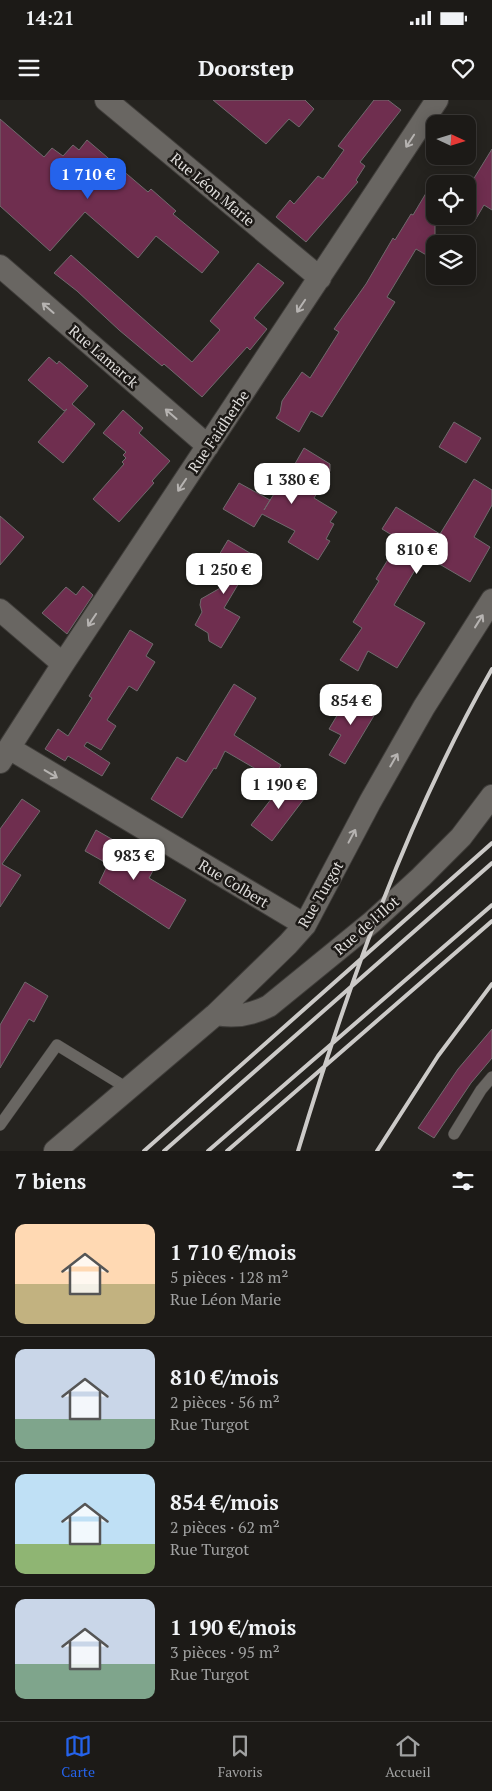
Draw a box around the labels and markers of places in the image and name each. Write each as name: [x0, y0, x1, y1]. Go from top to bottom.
pin: 1 710 €: [42, 158, 134, 200]
pin: 1 380 €: [246, 462, 338, 505]
pin: 810 €: [382, 532, 452, 575]
pin: 1 250 €: [178, 552, 270, 595]
pin: 854 €: [316, 684, 386, 726]
pin: 1 190 €: [233, 768, 325, 810]
pin: 983 €: [99, 838, 169, 881]

